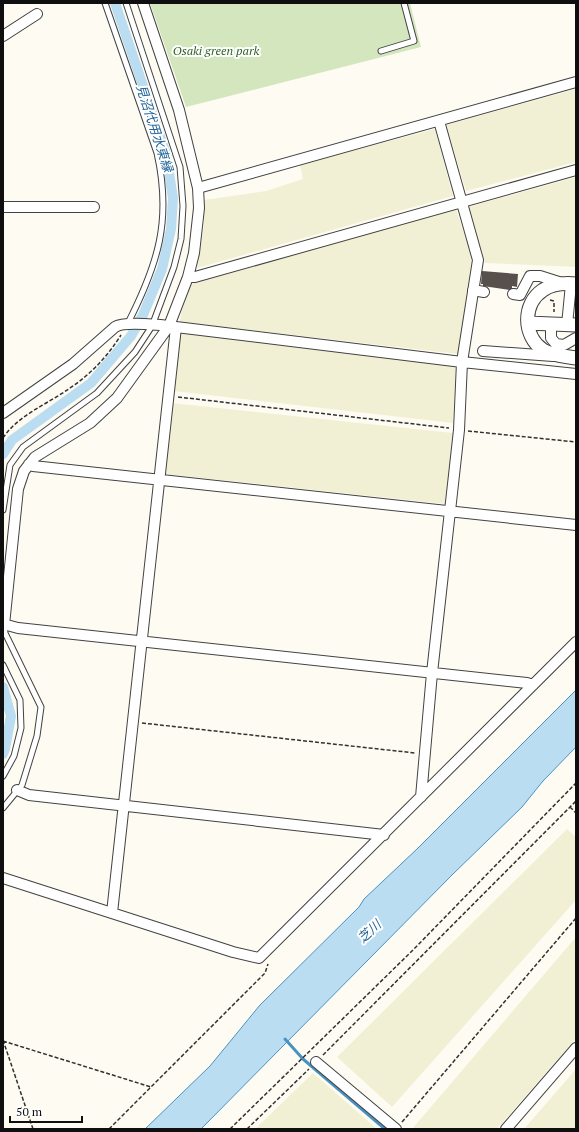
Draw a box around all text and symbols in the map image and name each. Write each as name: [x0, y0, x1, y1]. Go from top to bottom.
park label: Osaki green park: [173, 43, 260, 58]
water label: 見沼代用水東縁: [132, 82, 178, 176]
water label: 芝川: [353, 914, 386, 946]
scale bar: [10, 1098, 82, 1124]
text: 50 m: [16, 1104, 43, 1119]

